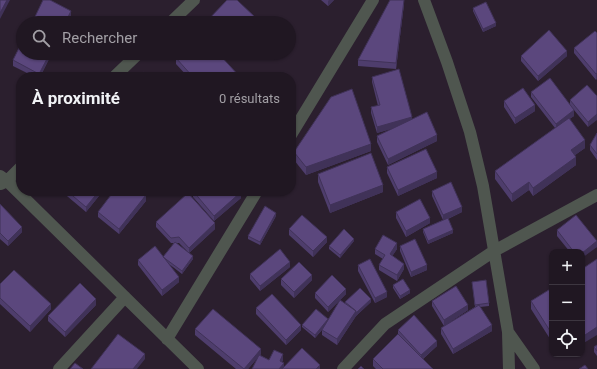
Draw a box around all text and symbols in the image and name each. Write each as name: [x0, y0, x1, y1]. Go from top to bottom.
search box: [16, 16, 296, 60]
icon: search: [30, 27, 52, 49]
text: Rechercher: [62, 29, 137, 47]
text: À proximité: [32, 88, 120, 108]
text: 0 résultats: [219, 91, 280, 106]
map controls: [549, 249, 585, 357]
button: +: [549, 249, 585, 285]
button: −: [549, 285, 585, 321]
button: locate: [549, 321, 585, 357]

